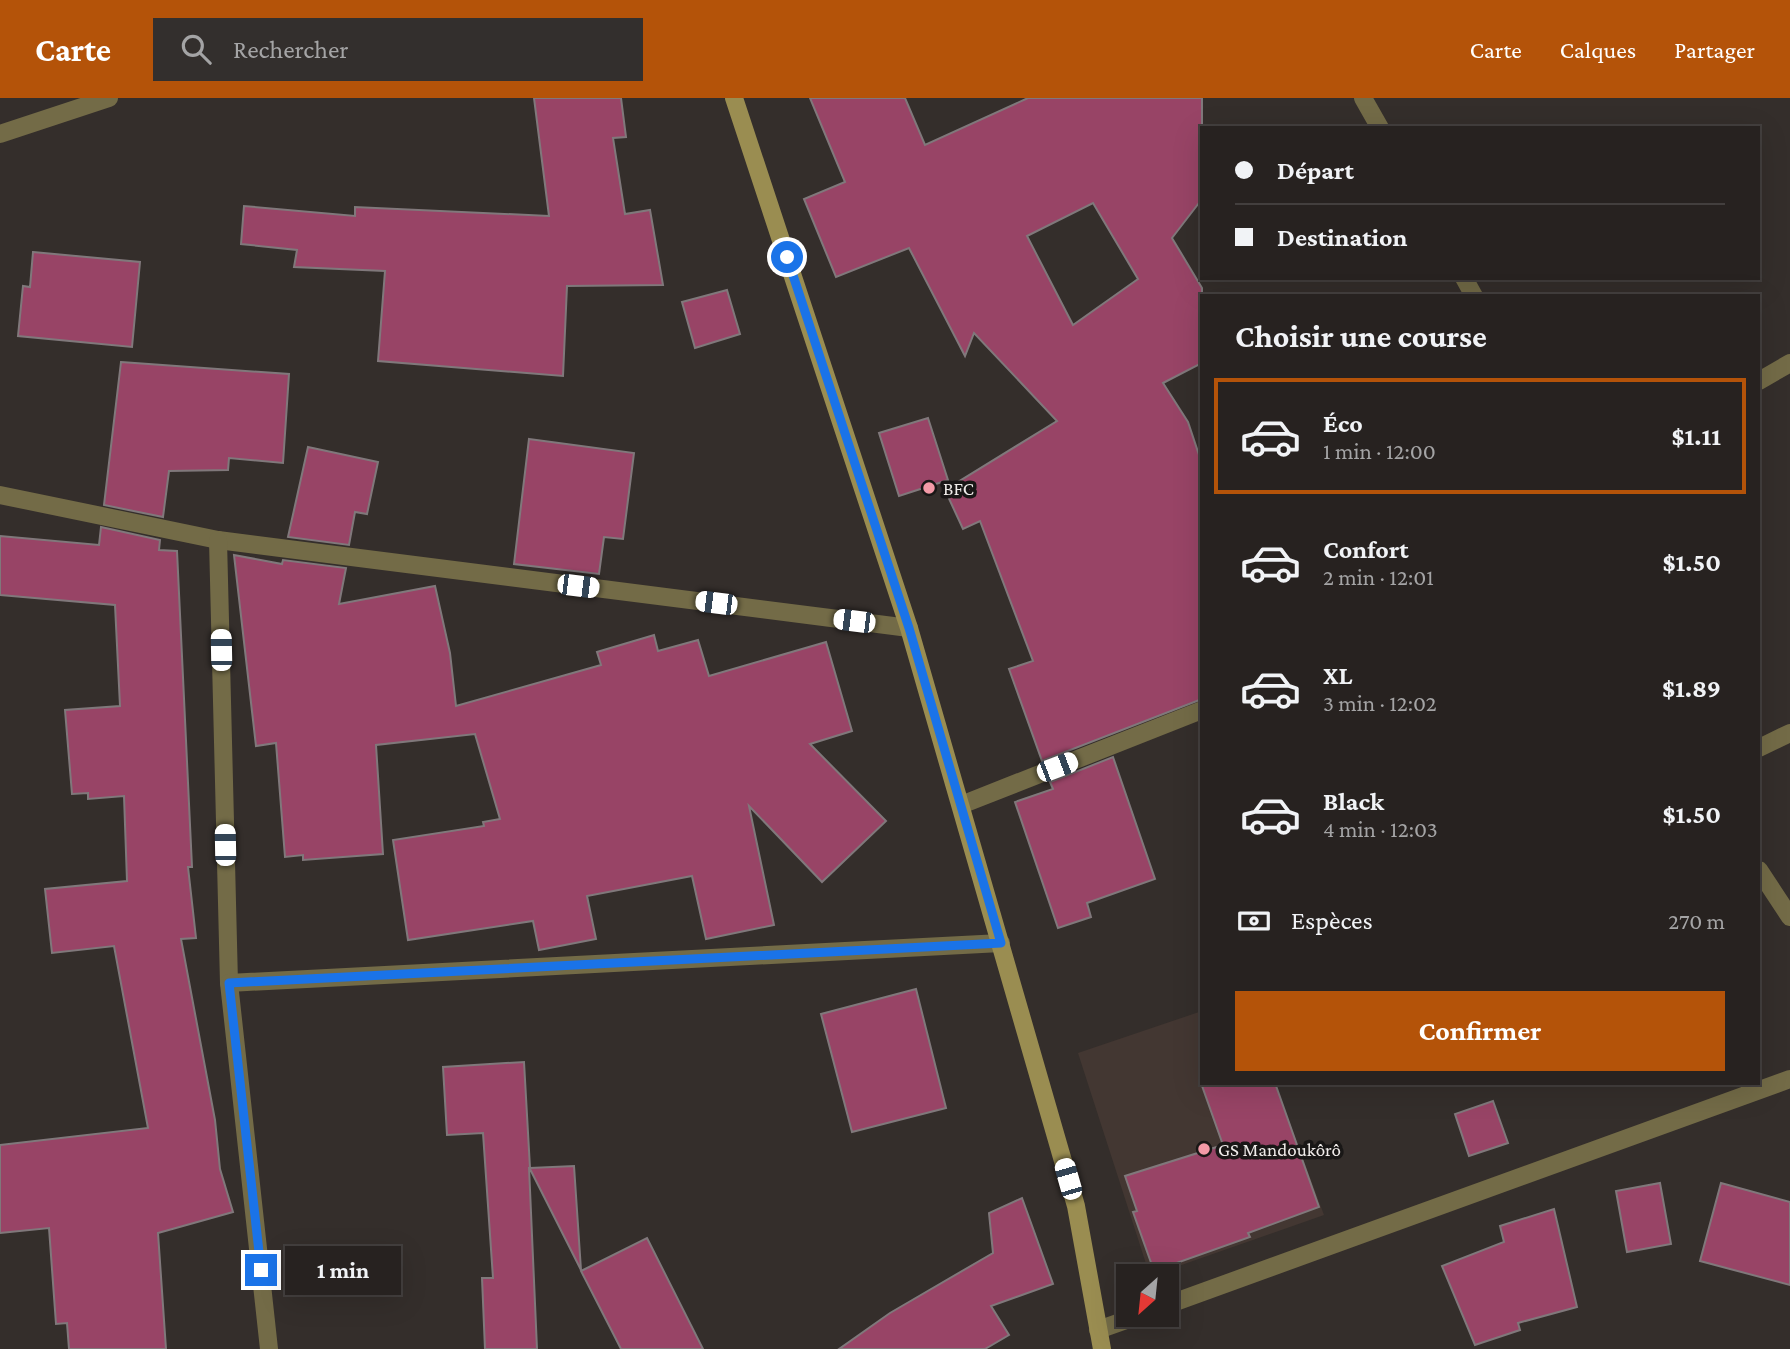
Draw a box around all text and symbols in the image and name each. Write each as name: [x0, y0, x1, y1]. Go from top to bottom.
search box: [153, 18, 643, 81]
icon: search: [177, 30, 215, 68]
text: Carte: [35, 31, 111, 68]
text: Rechercher: [233, 35, 349, 64]
text: Carte: [1470, 36, 1522, 63]
text: Calques: [1560, 36, 1636, 63]
text: Partager: [1674, 36, 1755, 63]
text: Départ: [1277, 156, 1354, 185]
text: Destination: [1277, 223, 1408, 252]
route start: [771, 241, 803, 273]
text: Choisir une course: [1235, 318, 1487, 354]
icon: car: [1239, 405, 1302, 468]
text: Éco: [1323, 409, 1363, 438]
text: $1.11: [1672, 422, 1721, 451]
text: 1 min · 12:00: [1323, 438, 1436, 464]
place label: BFC: [943, 478, 974, 499]
marker: BFC: [921, 480, 937, 496]
icon: car: [1239, 531, 1302, 594]
text: Confort: [1323, 535, 1409, 564]
text: $1.50: [1663, 548, 1721, 577]
text: 2 min · 12:01: [1323, 564, 1434, 590]
car: [556, 573, 601, 599]
car: [694, 590, 739, 616]
car: [832, 608, 877, 634]
car: [211, 629, 232, 671]
icon: car: [1239, 657, 1302, 720]
text: XL: [1323, 661, 1352, 690]
text: $1.89: [1662, 674, 1721, 703]
text: 3 min · 12:02: [1323, 690, 1437, 716]
car: [1034, 750, 1081, 784]
icon: car: [1239, 783, 1302, 846]
text: Black: [1323, 787, 1384, 816]
text: $1.50: [1663, 800, 1721, 829]
text: 4 min · 12:03: [1323, 816, 1438, 842]
car: [215, 824, 236, 866]
icon: cash: [1235, 902, 1273, 940]
text: Espèces: [1291, 906, 1373, 935]
text: 270 m: [1668, 908, 1725, 934]
button: Confirmer: [1235, 991, 1725, 1071]
place label: GS Mandoukôrô: [1218, 1139, 1341, 1160]
marker: GS Mandoukôrô: [1196, 1141, 1212, 1157]
car: [1053, 1156, 1084, 1202]
callout: 1 min: [286, 1246, 401, 1294]
route end: [245, 1254, 277, 1286]
text: 1 min: [317, 1257, 369, 1283]
north arrow: [1116, 1264, 1180, 1326]
map controls: [1116, 1264, 1179, 1327]

